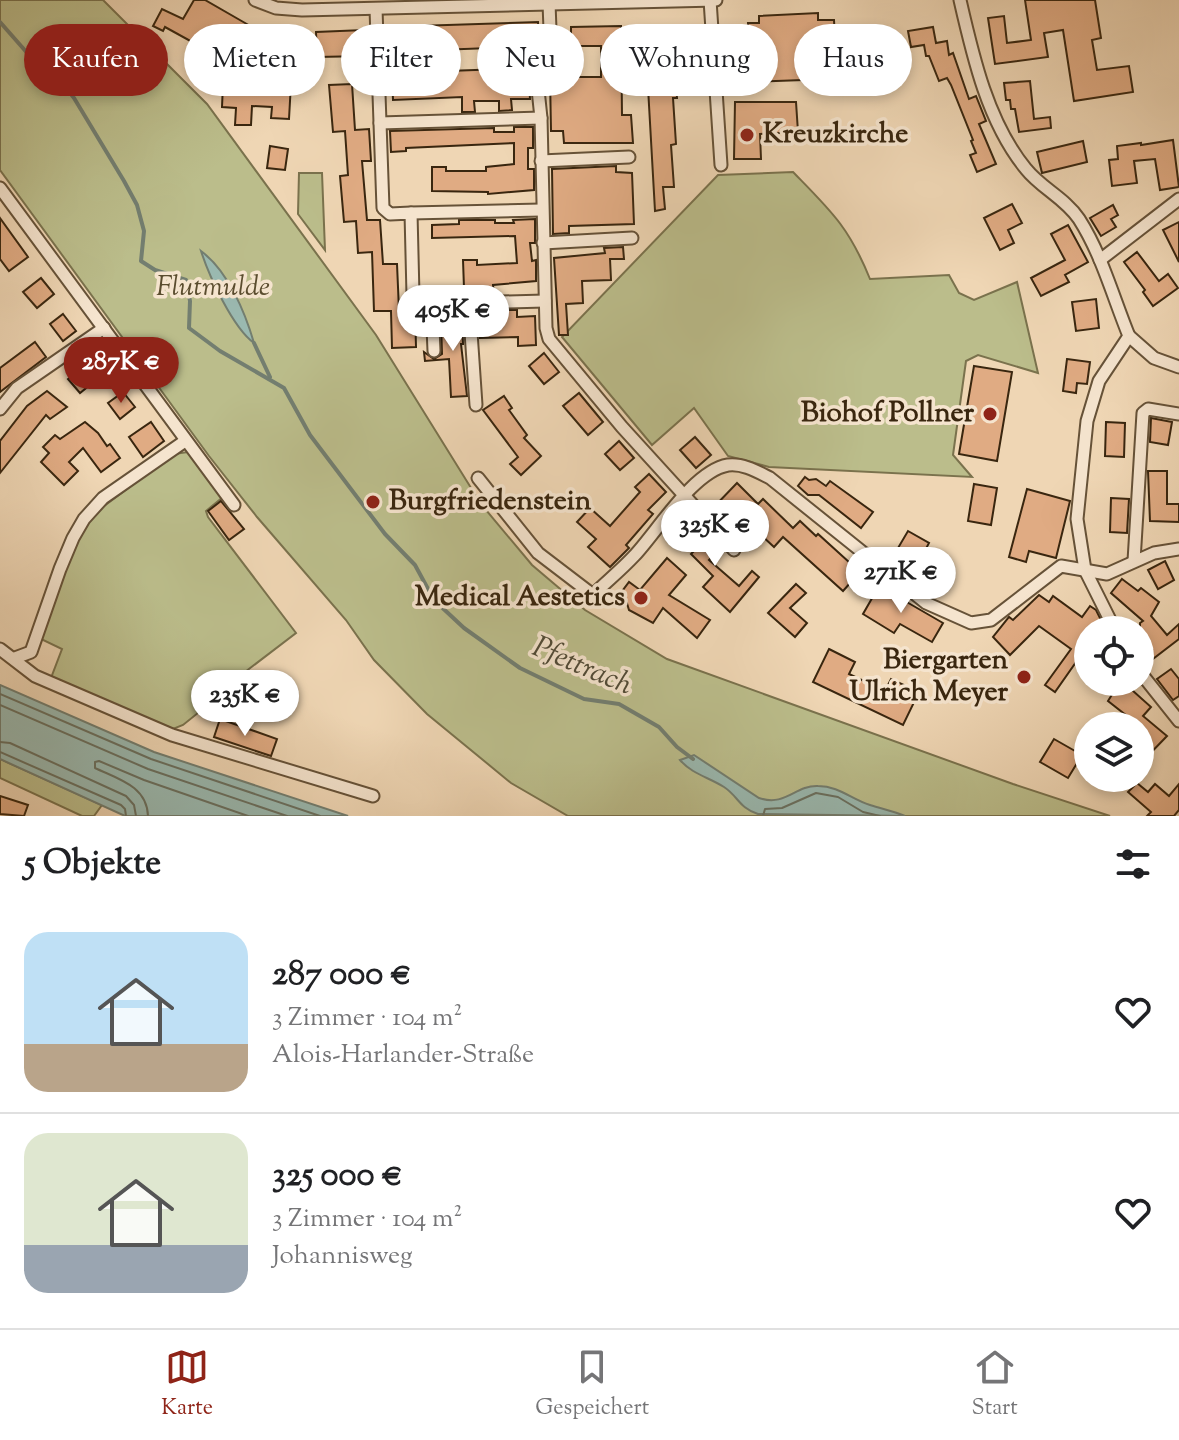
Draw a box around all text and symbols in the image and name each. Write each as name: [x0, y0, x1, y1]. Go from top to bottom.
chip: Kaufen: [24, 24, 168, 96]
chip: Mieten: [184, 24, 325, 96]
chip: Filter: [341, 24, 461, 96]
chip: Neu: [477, 24, 584, 96]
chip: Wohnung: [600, 24, 778, 96]
chip: Haus: [794, 24, 912, 96]
place label: Kreuzkirche: [763, 115, 908, 155]
marker: Kreuzkirche: [738, 126, 756, 144]
park label: Flutmulde: [156, 268, 270, 308]
pin: 405K €: [388, 285, 518, 353]
text: 405K €: [415, 292, 491, 329]
pin: 287K €: [56, 337, 186, 405]
text: 287K €: [82, 344, 160, 381]
place label: Biohof Pollner: [801, 394, 974, 434]
marker: Biohof Pollner: [981, 405, 999, 423]
place label: Burgfriedenstein: [389, 482, 592, 522]
marker: Burgfriedenstein: [364, 493, 382, 511]
pin: 325K €: [650, 500, 780, 568]
text: 325K €: [679, 507, 751, 544]
pin: 271K €: [836, 547, 966, 615]
text: 271K €: [864, 554, 938, 591]
place label: Medical Aestetics: [415, 578, 625, 618]
marker: Medical Aestetics: [632, 589, 650, 607]
map controls: [1074, 616, 1154, 792]
button: locate: [1074, 616, 1154, 696]
water label: Pfettrach: [525, 627, 639, 707]
place label: Biergarten Ulrich Meyer: [850, 641, 1008, 713]
marker: Biergarten Ulrich Meyer: [1015, 668, 1033, 686]
pin: 235K €: [180, 670, 310, 738]
text: 235K €: [209, 677, 281, 714]
button: layers: [1074, 712, 1154, 792]
text: 5 Objekte: [24, 840, 161, 889]
icon: filters: [1111, 842, 1155, 886]
text: 287 000 €: [272, 951, 411, 1000]
icon: home: [88, 964, 184, 1060]
icon: heart: [1111, 990, 1155, 1034]
text: 3 Zimmer · 104 m²: [272, 1000, 462, 1037]
text: Alois-Harlander-Straße: [272, 1037, 534, 1074]
text: 325 000 €: [272, 1152, 403, 1201]
icon: home: [88, 1165, 184, 1261]
icon: heart: [1111, 1191, 1155, 1235]
text: 3 Zimmer · 104 m²: [272, 1201, 462, 1238]
text: Johannisweg: [272, 1238, 413, 1275]
tab: Karte: [161, 1345, 213, 1425]
tab: Gespeichert: [535, 1345, 649, 1425]
tab: Start: [972, 1345, 1018, 1425]

